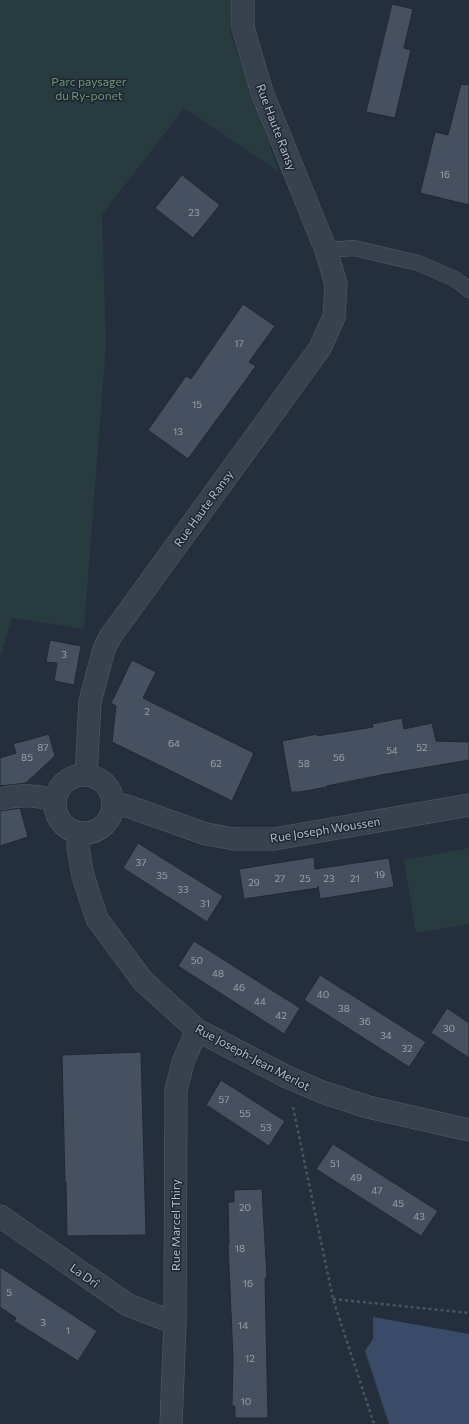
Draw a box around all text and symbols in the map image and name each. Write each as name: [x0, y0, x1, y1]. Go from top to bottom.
park label: Parc paysager du Ry-ponet: [51, 74, 127, 102]
street label: Rue Haute Ransy: [254, 82, 300, 172]
house number: 16: [440, 168, 450, 180]
house number: 23: [188, 206, 200, 218]
house number: 17: [234, 337, 244, 349]
house number: 15: [192, 398, 202, 410]
house number: 13: [173, 425, 183, 437]
street label: Rue Haute Ransy: [170, 467, 236, 549]
house number: 3: [61, 648, 67, 660]
house number: 2: [144, 705, 150, 717]
house number: 64: [168, 737, 180, 749]
house number: 87: [37, 741, 49, 753]
house number: 52: [416, 741, 428, 753]
house number: 54: [386, 744, 398, 756]
house number: 85: [21, 751, 33, 763]
house number: 56: [333, 751, 345, 763]
house number: 62: [210, 757, 222, 769]
house number: 58: [298, 757, 310, 769]
street label: Rue Joseph Woussen: [269, 813, 381, 846]
house number: 37: [136, 856, 146, 868]
house number: 19: [375, 868, 385, 880]
house number: 35: [156, 869, 168, 881]
house number: 27: [275, 872, 285, 884]
house number: 25: [299, 872, 311, 884]
house number: 23: [323, 872, 335, 884]
house number: 21: [350, 872, 360, 884]
house number: 29: [248, 876, 260, 888]
house number: 33: [177, 883, 189, 895]
house number: 31: [200, 897, 210, 909]
house number: 50: [191, 954, 203, 966]
house number: 48: [212, 967, 224, 979]
house number: 46: [233, 981, 245, 993]
house number: 40: [317, 988, 329, 1000]
house number: 44: [254, 995, 266, 1007]
house number: 38: [338, 1002, 350, 1014]
house number: 42: [275, 1009, 287, 1021]
house number: 36: [359, 1015, 371, 1027]
street label: Rue Joseph-Jean Merlot: [193, 1021, 313, 1094]
house number: 30: [443, 1022, 455, 1034]
house number: 34: [380, 1029, 392, 1041]
house number: 32: [401, 1042, 413, 1054]
house number: 57: [218, 1093, 230, 1105]
house number: 55: [239, 1107, 251, 1119]
house number: 53: [260, 1121, 272, 1133]
house number: 51: [330, 1157, 340, 1169]
house number: 49: [350, 1171, 362, 1183]
street label: Rue Marcel Thiry: [168, 1179, 182, 1271]
house number: 47: [371, 1184, 383, 1196]
house number: 45: [392, 1197, 404, 1209]
house number: 20: [239, 1201, 251, 1213]
house number: 43: [413, 1210, 425, 1222]
house number: 18: [235, 1242, 245, 1254]
street label: La Drî: [68, 1260, 103, 1290]
house number: 16: [243, 1277, 253, 1289]
house number: 5: [6, 1286, 12, 1298]
house number: 3: [40, 1316, 46, 1328]
house number: 14: [238, 1319, 248, 1331]
house number: 1: [66, 1324, 70, 1336]
house number: 12: [245, 1352, 255, 1364]
house number: 10: [241, 1395, 251, 1407]

